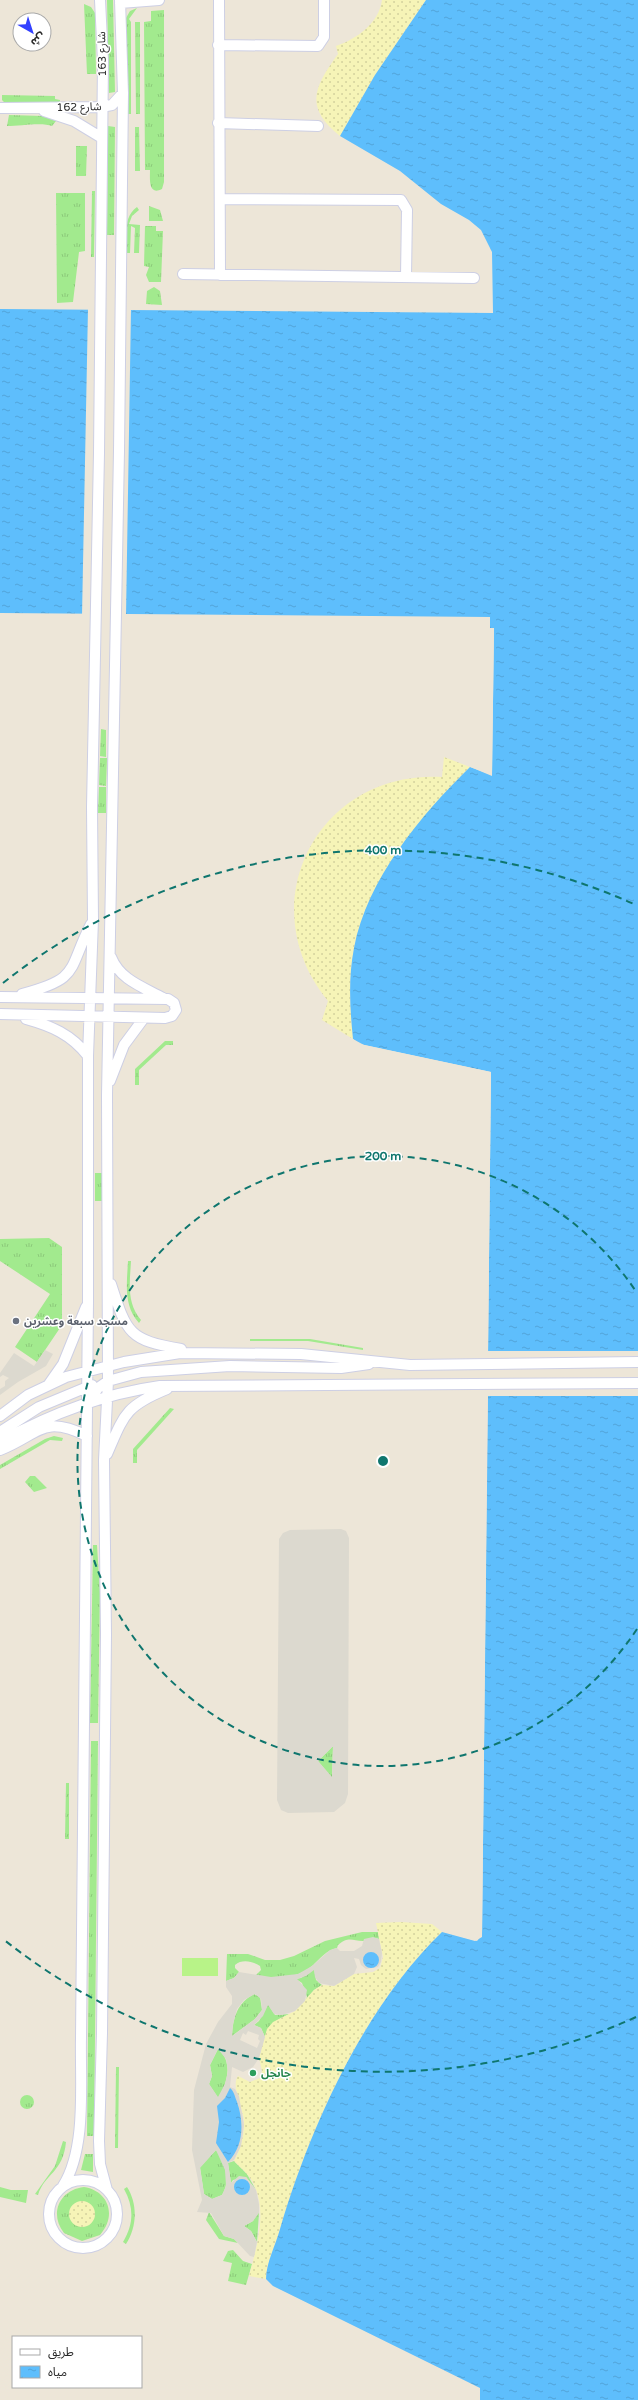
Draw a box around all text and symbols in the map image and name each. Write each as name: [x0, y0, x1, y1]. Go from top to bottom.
north arrow: [12, 12, 52, 52]
text: ش: [28, 30, 48, 49]
street label: شارع 163: [95, 31, 110, 77]
street label: شارع 162: [56, 100, 102, 115]
text: 400 m: [365, 843, 401, 857]
text: 200 m: [365, 1149, 401, 1163]
place label: مسجد سبعة وعشرين: [24, 1315, 128, 1328]
marker: مسجد سبعة وعشرين: [11, 1316, 21, 1326]
centre of rings: [376, 1454, 390, 1468]
place label: جانجل: [261, 2067, 291, 2080]
marker: جانجل: [248, 2068, 258, 2078]
legend: [12, 2336, 142, 2388]
text: طريق: [48, 2345, 74, 2360]
text: مياه: [48, 2365, 67, 2379]

